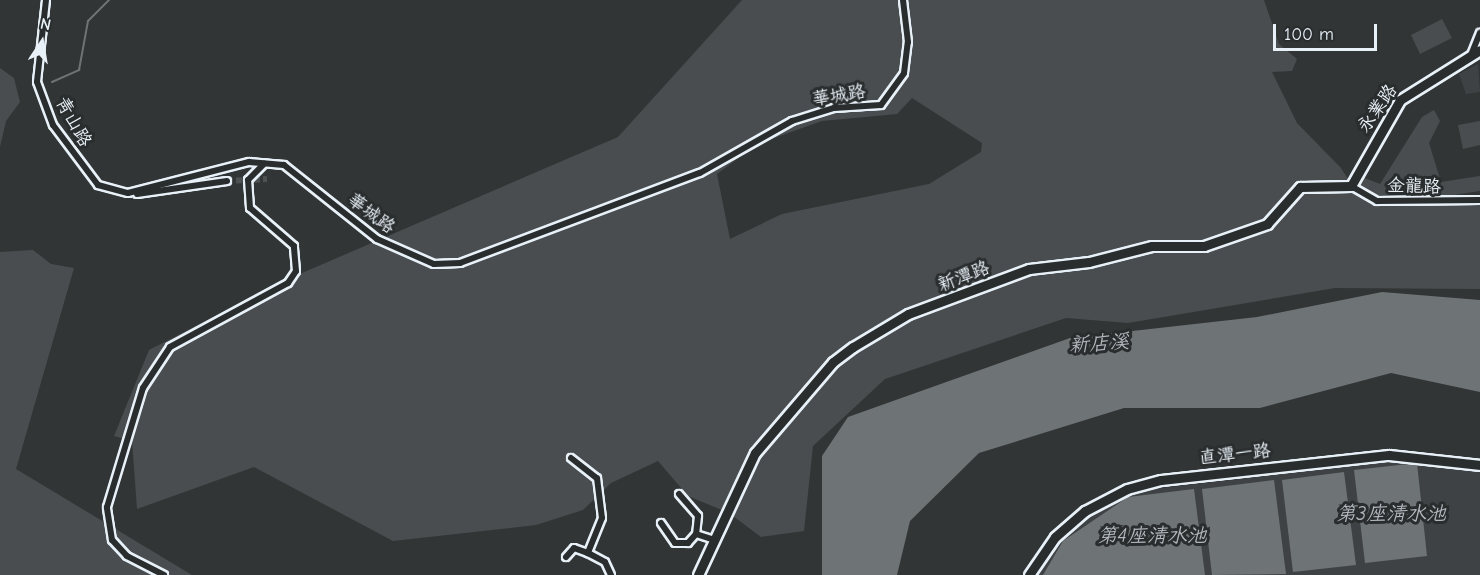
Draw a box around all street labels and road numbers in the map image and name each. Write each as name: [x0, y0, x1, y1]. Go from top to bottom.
street label: 華城路: [811, 81, 867, 111]
street label: 永業路: [1354, 81, 1402, 137]
street label: 青山路: [50, 93, 96, 151]
street label: 金龍路: [1387, 175, 1441, 199]
street label: 華城路: [343, 189, 399, 239]
street label: 新潭路: [935, 257, 993, 297]
street label: 直潭一路: [1198, 440, 1272, 470]

